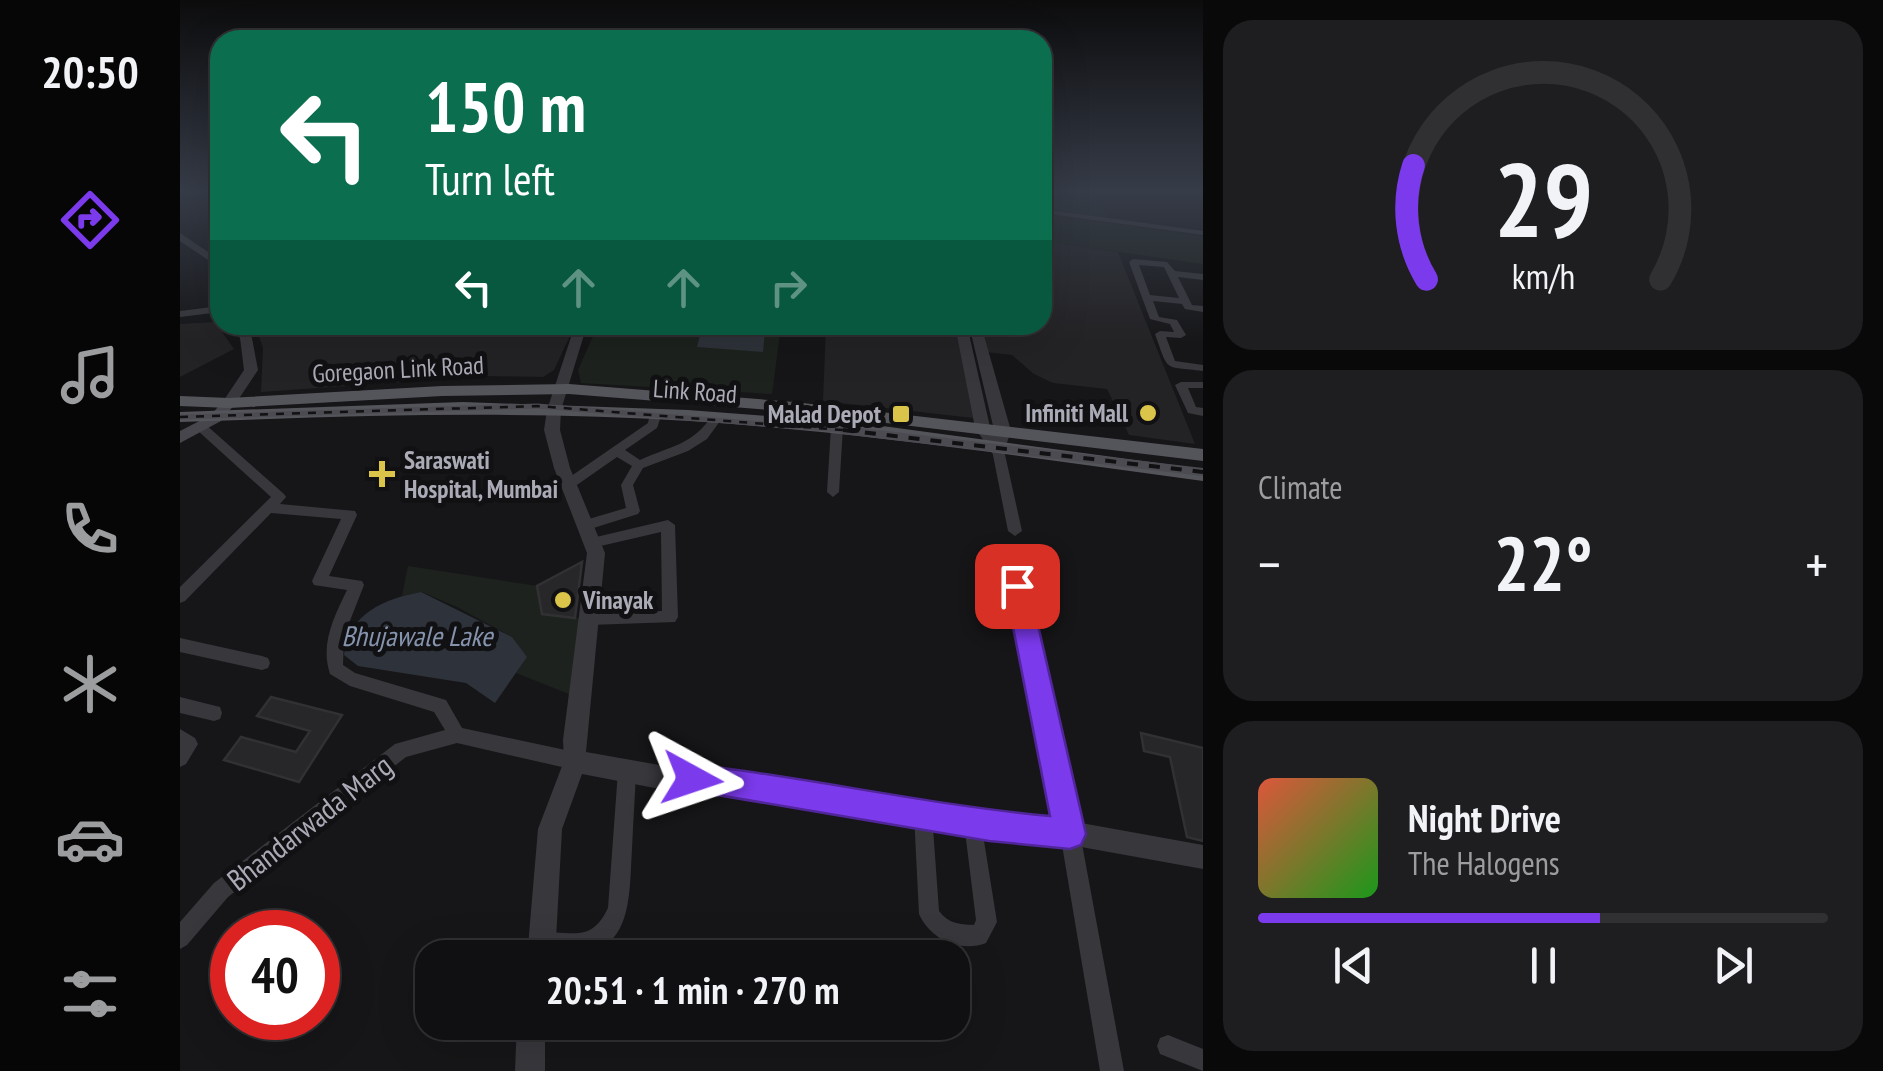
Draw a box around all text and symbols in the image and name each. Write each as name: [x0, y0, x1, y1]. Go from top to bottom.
text: 20:50: [41, 42, 139, 100]
text: 150 m: [425, 61, 586, 151]
icon: left: [260, 70, 390, 200]
text: 29: [1493, 131, 1593, 266]
text: Turn left: [425, 149, 555, 207]
icon: directions: [55, 185, 125, 255]
text: km/h: [1511, 253, 1575, 299]
icon: left: [446, 260, 501, 315]
icon: ahead: [551, 260, 606, 315]
icon: ahead: [656, 260, 711, 315]
icon: right: [761, 260, 816, 315]
icon: music: [55, 340, 125, 410]
street label: Goregaon Link Road: [311, 349, 485, 389]
street label: Link Road: [652, 372, 738, 410]
place label: Infiniti Mall: [1025, 397, 1129, 429]
place label: Malad Depot: [768, 398, 882, 430]
marker: Infiniti Mall: [1137, 402, 1159, 424]
marker: Malad Depot: [890, 403, 912, 425]
place label: Saraswati Hospital, Mumbai: [404, 444, 558, 505]
marker: Saraswati Hospital, Mumbai: [369, 461, 395, 487]
text: Climate: [1258, 466, 1342, 508]
icon: phone: [55, 494, 125, 564]
text: 22°: [1493, 515, 1593, 612]
text: −: [1258, 528, 1281, 599]
text: +: [1805, 528, 1828, 599]
pin: [975, 544, 1060, 629]
icon: arrive: [990, 559, 1045, 614]
place label: Vinayak: [582, 584, 654, 616]
marker: Vinayak: [552, 589, 574, 611]
water label: Bhujawale Lake: [341, 617, 495, 654]
icon: climate: [55, 649, 125, 719]
position arrow: [640, 727, 744, 831]
street label: Bhandarwada Marg: [219, 745, 399, 899]
text: Night Drive: [1408, 793, 1561, 842]
icon: car: [55, 804, 125, 874]
text: The Halogens: [1408, 842, 1560, 884]
speed limit sign: 40: [210, 910, 340, 1040]
icon: previous: [1326, 938, 1381, 993]
icon: pause: [1516, 938, 1571, 993]
icon: next: [1706, 938, 1761, 993]
icon: filters: [55, 959, 125, 1029]
text: 20:51 · 1 min · 270 m: [546, 965, 839, 1014]

